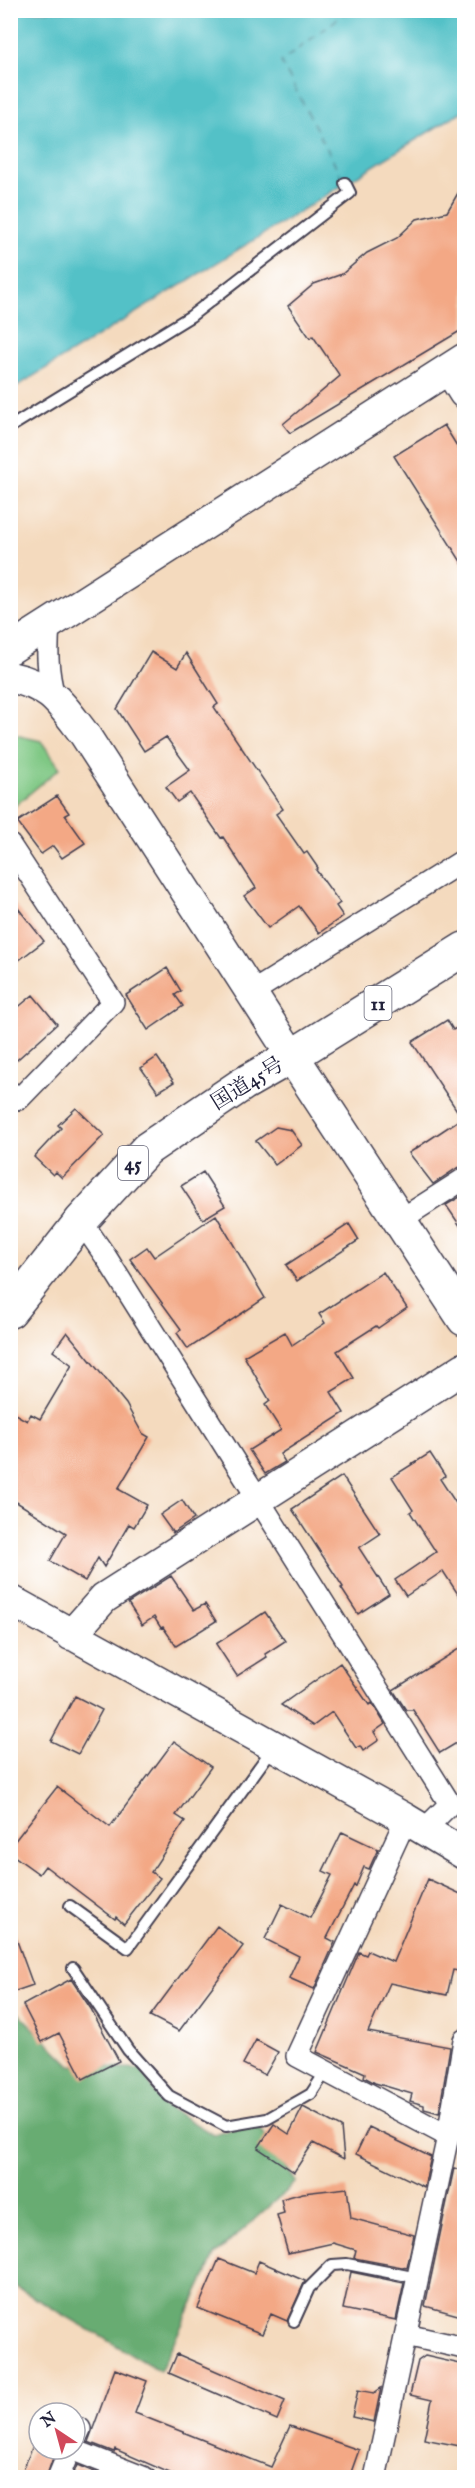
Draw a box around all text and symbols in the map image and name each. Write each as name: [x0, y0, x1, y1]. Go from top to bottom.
road number: 11: [364, 986, 392, 1020]
street label: 国道45号: [206, 1051, 289, 1117]
road number: 45: [118, 1146, 148, 1180]
north arrow: [27, 2401, 87, 2461]
text: N: [37, 2408, 61, 2433]

